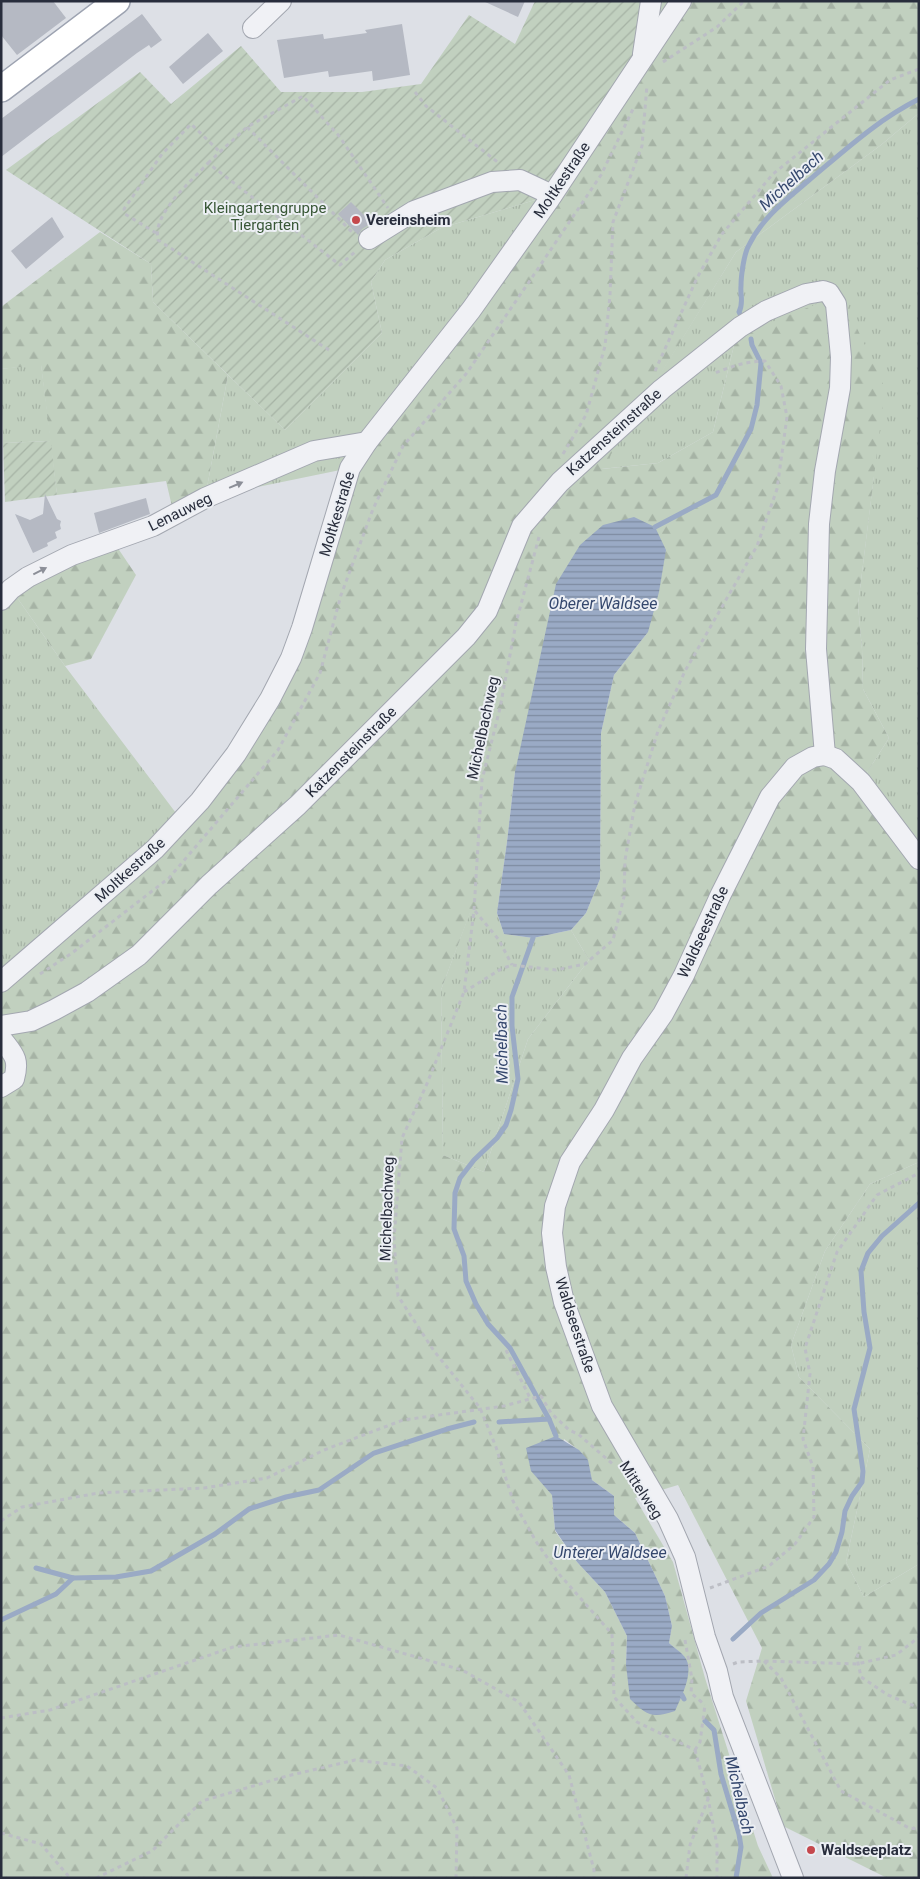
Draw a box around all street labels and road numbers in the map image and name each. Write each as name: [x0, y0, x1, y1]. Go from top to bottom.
street label: Moltkestraße: [530, 138, 594, 222]
street label: Katzensteinstraße: [563, 385, 665, 479]
street label: Moltkestraße: [316, 469, 358, 559]
street label: Lenauweg: [145, 489, 215, 535]
street label: Michelbachweg: [463, 675, 503, 781]
street label: Katzensteinstraße: [302, 703, 400, 801]
street label: Moltkestraße: [91, 834, 169, 906]
street label: Waldseestraße: [674, 883, 732, 981]
street label: Michelbachweg: [376, 1156, 398, 1262]
street label: Waldseestraße: [551, 1275, 599, 1375]
street label: Mittelweg: [616, 1458, 666, 1522]

